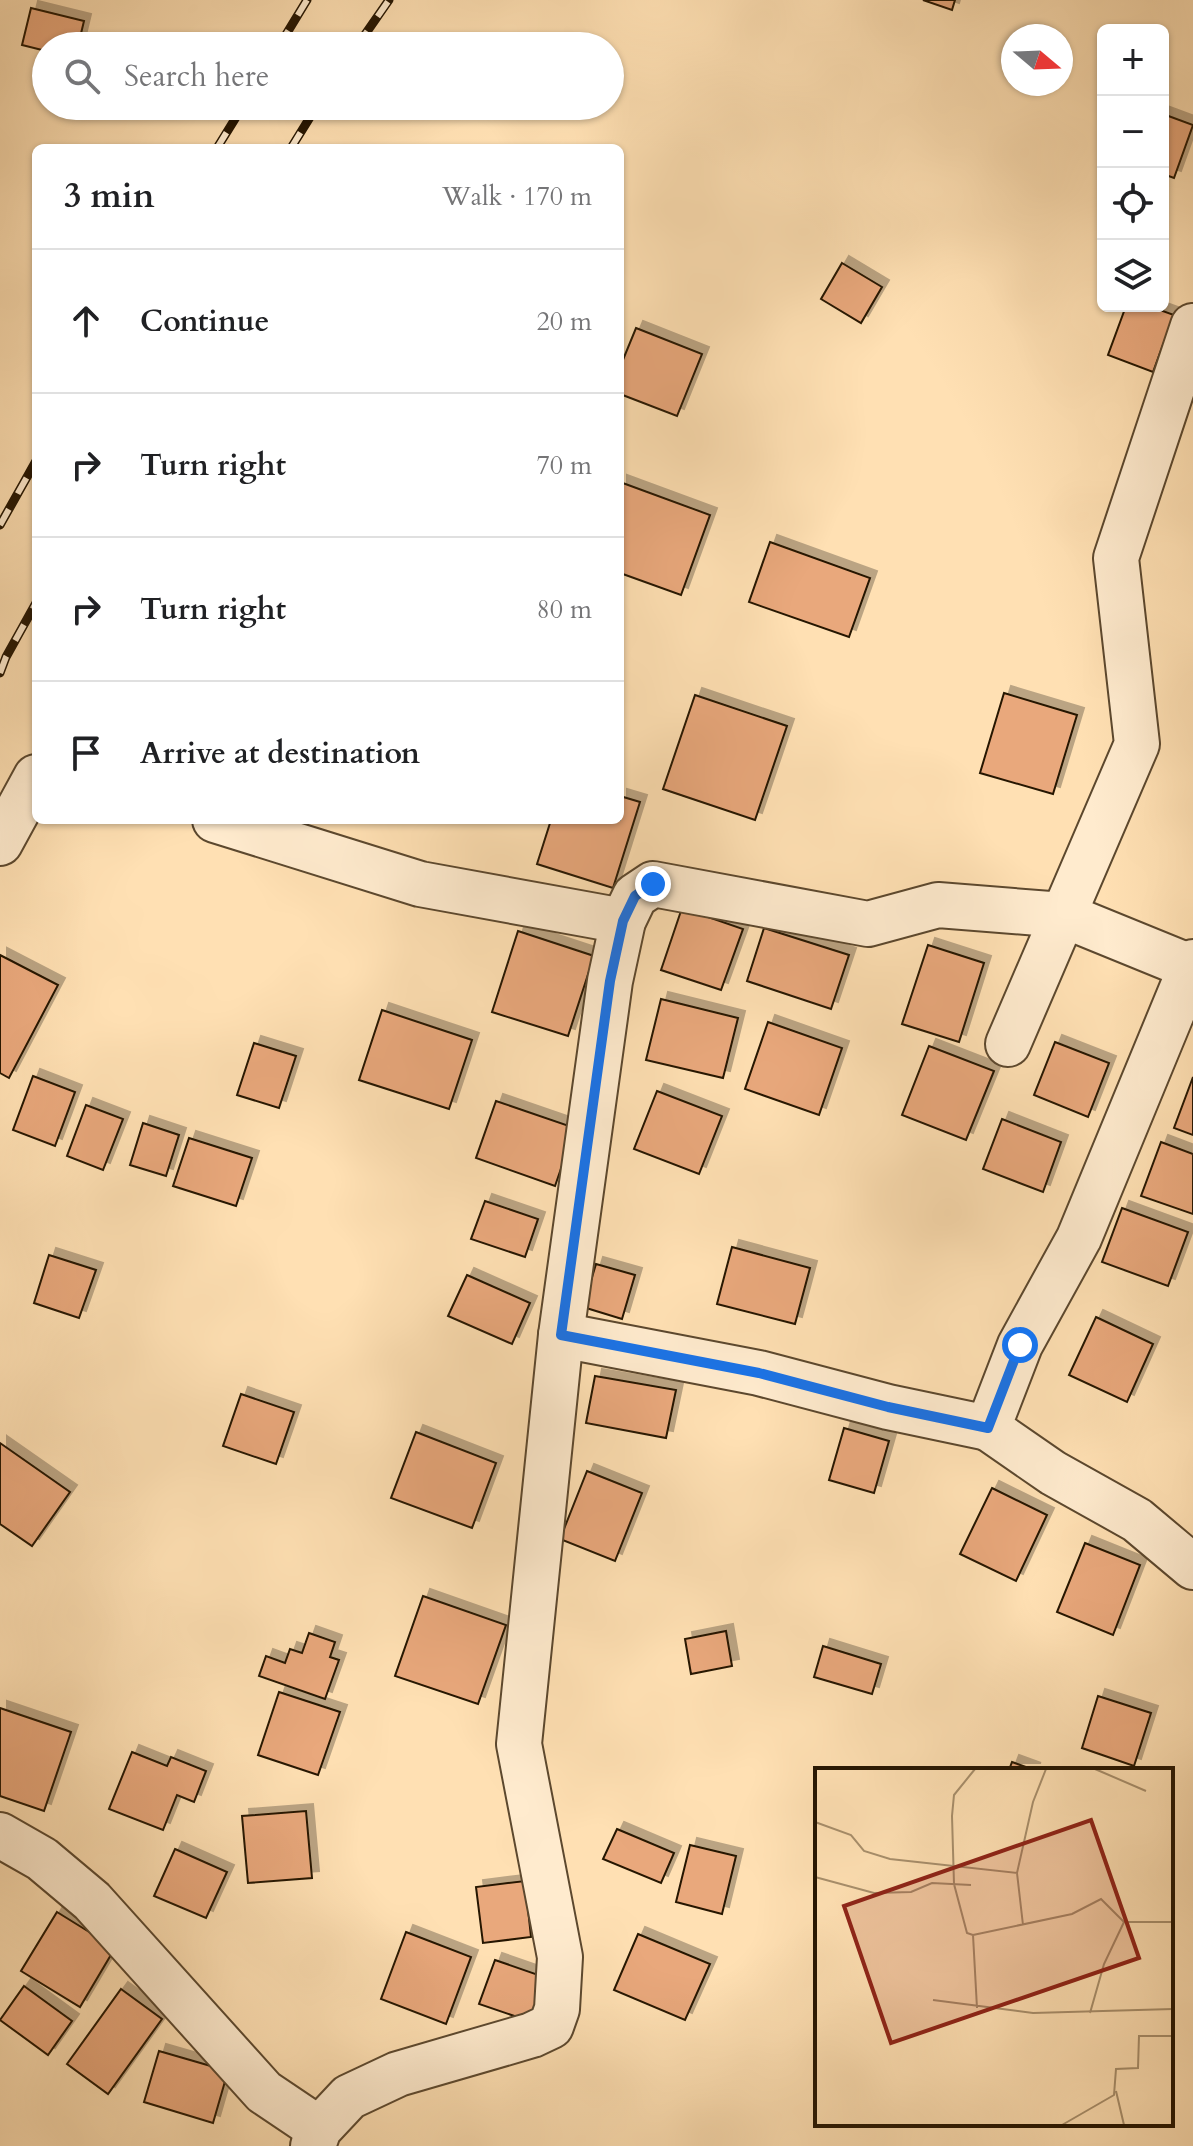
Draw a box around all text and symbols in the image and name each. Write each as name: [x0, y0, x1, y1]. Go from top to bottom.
north arrow: [1001, 24, 1073, 96]
map controls: [1097, 24, 1169, 312]
button: +: [1097, 24, 1169, 96]
search box: [32, 32, 624, 120]
icon: search: [60, 54, 104, 98]
text: Search here: [124, 56, 269, 97]
button: −: [1097, 96, 1169, 168]
button: locate: [1097, 168, 1169, 240]
text: 3 min: [64, 173, 155, 219]
text: Walk · 170 m: [442, 179, 592, 214]
button: layers: [1097, 240, 1169, 312]
icon: ahead: [64, 299, 108, 343]
text: Continue: [140, 301, 269, 342]
text: 20 m: [536, 304, 592, 339]
icon: right: [64, 443, 108, 487]
text: Turn right: [140, 445, 286, 486]
text: 70 m: [536, 448, 592, 483]
icon: right: [64, 587, 108, 631]
text: Turn right: [140, 589, 286, 630]
text: 80 m: [536, 592, 592, 627]
icon: arrive: [64, 731, 108, 775]
text: Arrive at destination: [140, 733, 420, 774]
route end: [635, 866, 671, 902]
route start: [1002, 1327, 1038, 1363]
inset map: [815, 1768, 1173, 2126]

